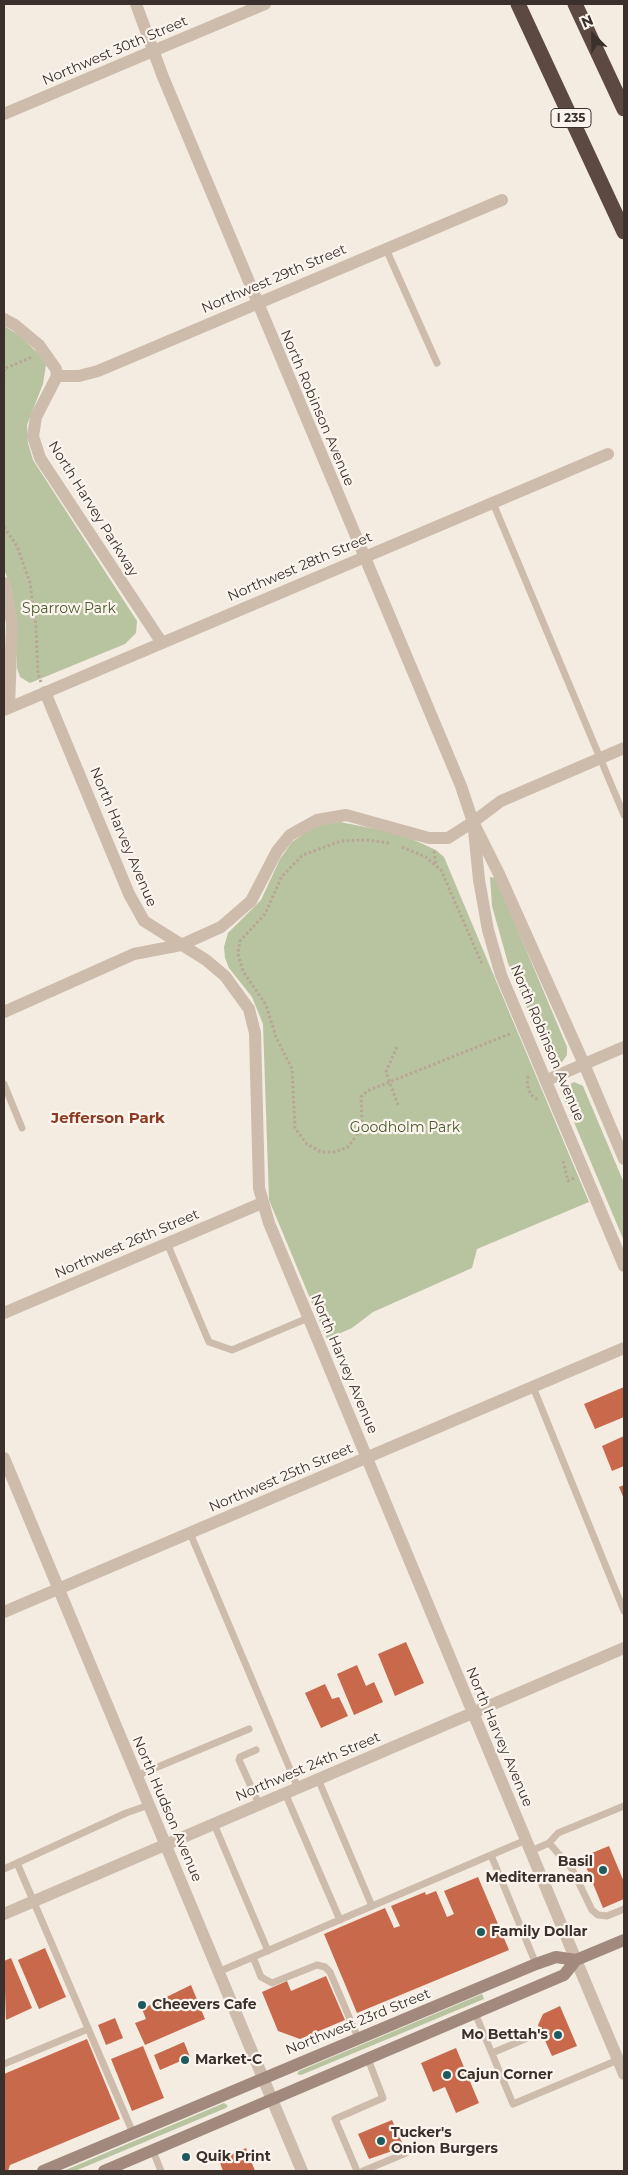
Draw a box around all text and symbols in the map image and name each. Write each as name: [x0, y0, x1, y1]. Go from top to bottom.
north arrow: [568, 10, 618, 60]
text: N: [578, 11, 596, 32]
street label: Northwest 30th Street: [40, 13, 190, 89]
road number: I 235: [551, 109, 591, 128]
street label: Northwest 29th Street: [199, 241, 349, 317]
street label: North Robinson Avenue: [276, 327, 358, 489]
street label: North Harvey Parkway: [44, 438, 142, 580]
street label: Northwest 28th Street: [225, 529, 375, 605]
park label: Sparrow Park: [22, 601, 116, 617]
street label: North Harvey Avenue: [86, 765, 160, 909]
street label: North Robinson Avenue: [506, 962, 588, 1124]
district label: Jefferson Park: [51, 1110, 165, 1128]
park label: Goodholm Park: [350, 1120, 460, 1136]
street label: Northwest 26th Street: [52, 1206, 202, 1282]
street label: North Harvey Avenue: [307, 1292, 381, 1436]
street label: Northwest 25th Street: [206, 1440, 356, 1516]
street label: North Harvey Avenue: [462, 1665, 536, 1809]
street label: Northwest 24th Street: [233, 1729, 383, 1805]
street label: North Hudson Avenue: [129, 1734, 205, 1884]
place label: Basil Mediterranean: [485, 1854, 593, 1886]
marker: Basil Mediterranean: [597, 1864, 609, 1876]
place label: Family Dollar: [491, 1924, 588, 1940]
marker: Family Dollar: [475, 1926, 487, 1938]
street label: Northwest 23rd Street: [283, 1985, 433, 2059]
place label: Cheevers Cafe: [152, 1997, 257, 2013]
marker: Cheevers Cafe: [136, 1999, 148, 2011]
place label: Mo Bettah's: [461, 2027, 548, 2043]
marker: Mo Bettah's: [552, 2029, 564, 2041]
place label: Market-C: [195, 2052, 262, 2068]
marker: Market-C: [179, 2054, 191, 2066]
place label: Cajun Corner: [457, 2067, 553, 2083]
marker: Cajun Corner: [441, 2069, 453, 2081]
place label: Tucker's Onion Burgers: [391, 2125, 498, 2158]
marker: Tucker's Onion Burgers: [375, 2135, 387, 2147]
place label: Quik Print: [196, 2149, 271, 2165]
marker: Quik Print: [180, 2151, 192, 2163]

